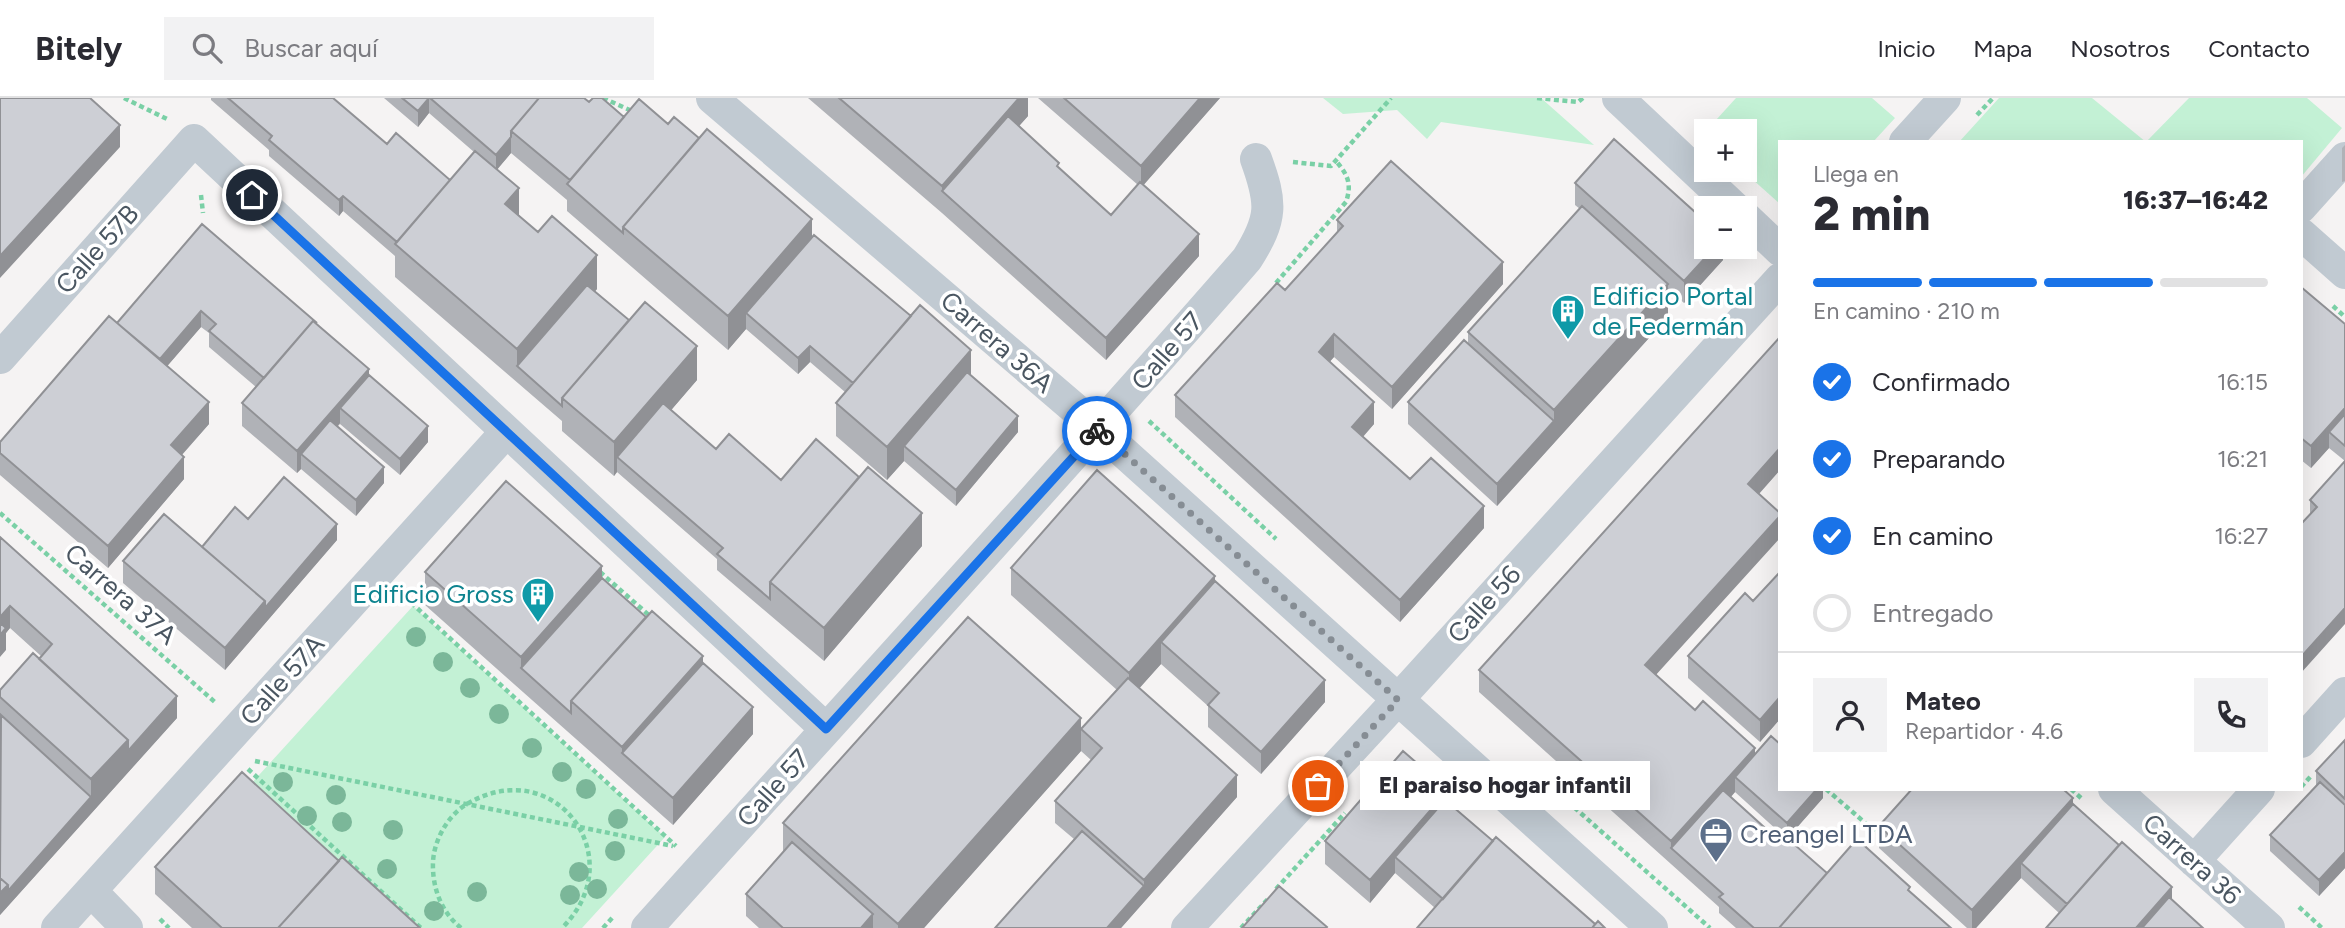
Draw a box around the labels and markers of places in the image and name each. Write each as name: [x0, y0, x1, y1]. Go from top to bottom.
pin: [222, 165, 282, 225]
place label: Edificio Portal de Federmán: [1592, 280, 1753, 342]
building icon: Edificio Portal de Federmán: [1549, 292, 1587, 341]
building icon: Edificio Gross: [519, 575, 557, 624]
place label: Edificio Gross: [352, 578, 514, 610]
pin: [1288, 756, 1348, 816]
callout: El paraiso hogar infantil: [1360, 762, 1650, 810]
office icon: Creangel LTDA: [1697, 815, 1735, 864]
place label: Creangel LTDA: [1740, 818, 1913, 850]

